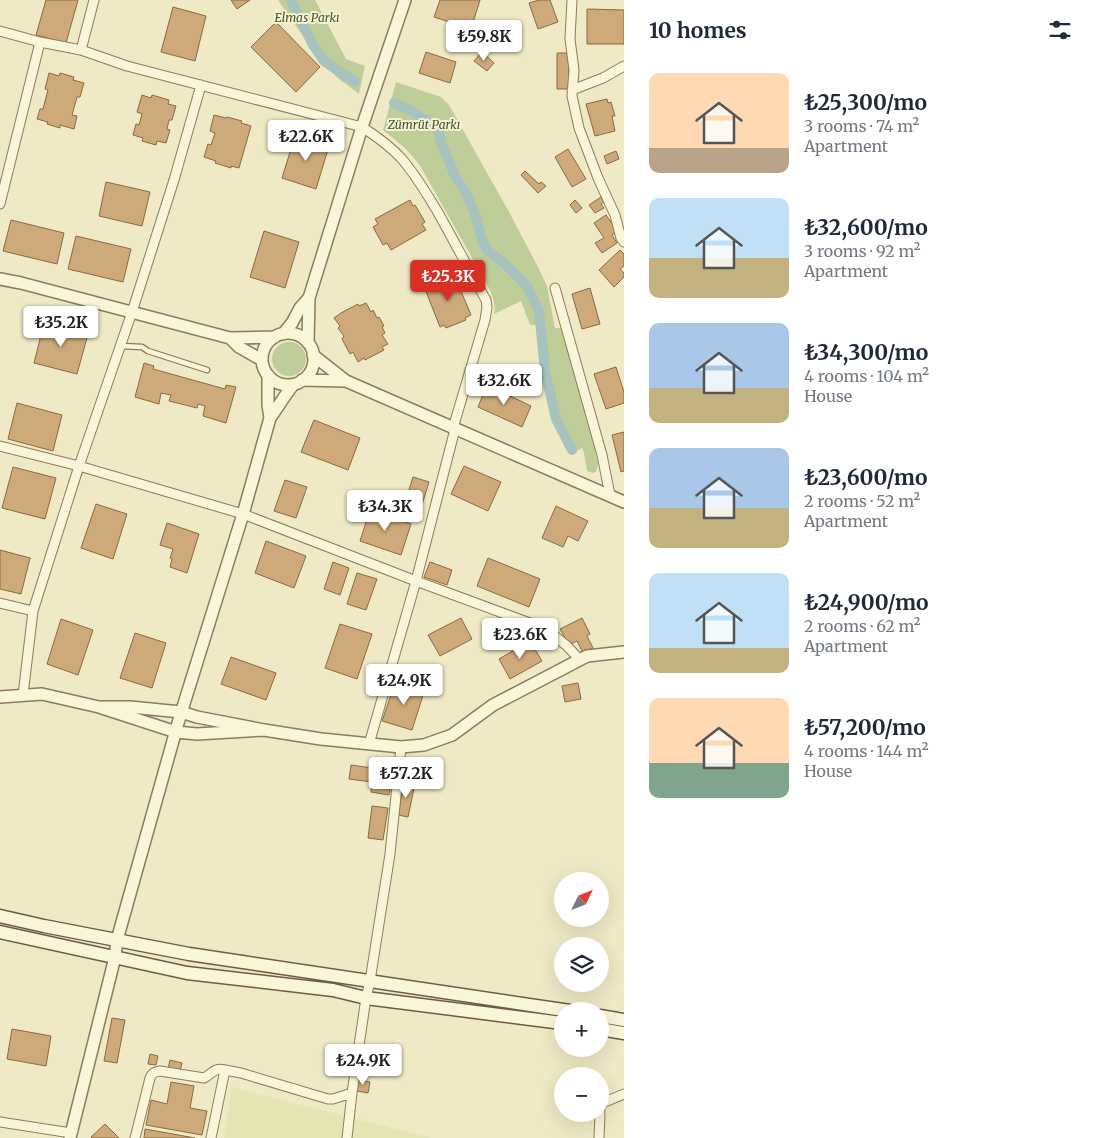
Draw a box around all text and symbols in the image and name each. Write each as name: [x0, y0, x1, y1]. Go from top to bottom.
park label: Elmas Parkı: [274, 10, 340, 25]
icon: filters: [1046, 16, 1074, 44]
text: 10 homes: [649, 17, 747, 44]
pin: ₺59.8K: [443, 20, 525, 62]
text: ₺59.8K: [457, 26, 511, 46]
text: ₺25,300/mo: [804, 89, 927, 116]
icon: home: [689, 93, 749, 153]
text: 3 rooms · 74 m²: [804, 116, 919, 136]
park label: Zümrüt Parkı: [387, 117, 460, 132]
pin: ₺22.6K: [265, 120, 347, 162]
text: ₺22.6K: [279, 126, 333, 146]
text: Apartment: [804, 136, 888, 156]
text: ₺32,600/mo: [804, 214, 928, 241]
icon: home: [689, 218, 749, 278]
text: 3 rooms · 92 m²: [804, 241, 920, 261]
pin: ₺25.3K: [407, 260, 489, 302]
text: Apartment: [804, 261, 888, 281]
text: ₺25.3K: [421, 266, 475, 286]
pin: ₺35.2K: [20, 306, 102, 348]
text: ₺35.2K: [34, 312, 88, 332]
text: ₺34,300/mo: [804, 339, 928, 366]
icon: home: [689, 343, 749, 403]
pin: ₺32.6K: [463, 364, 545, 406]
text: 4 rooms · 104 m²: [804, 366, 929, 386]
text: ₺32.6K: [477, 370, 531, 390]
text: House: [804, 386, 852, 406]
text: ₺23,600/mo: [804, 464, 927, 491]
icon: home: [689, 468, 749, 528]
pin: ₺34.3K: [344, 490, 426, 532]
text: 2 rooms · 52 m²: [804, 491, 920, 511]
text: ₺34.3K: [358, 496, 412, 516]
text: Apartment: [804, 511, 888, 531]
text: ₺24,900/mo: [804, 589, 929, 616]
icon: home: [689, 593, 749, 653]
text: 2 rooms · 62 m²: [804, 616, 921, 636]
pin: ₺23.6K: [479, 618, 561, 660]
text: ₺23.6K: [493, 624, 547, 644]
text: Apartment: [804, 636, 888, 656]
pin: ₺24.9K: [363, 664, 445, 706]
text: ₺24.9K: [377, 670, 431, 690]
text: ₺57,200/mo: [804, 714, 926, 741]
icon: home: [689, 718, 749, 778]
text: 4 rooms · 144 m²: [804, 741, 928, 761]
pin: ₺57.2K: [365, 756, 447, 799]
text: House: [804, 761, 852, 781]
text: ₺57.2K: [380, 763, 432, 783]
north arrow: [554, 872, 609, 928]
map controls: [554, 872, 609, 1122]
button: layers: [554, 937, 609, 992]
button: +: [554, 1002, 609, 1057]
pin: ₺24.9K: [322, 1044, 404, 1086]
text: ₺24.9K: [336, 1050, 390, 1070]
button: −: [554, 1067, 609, 1122]

